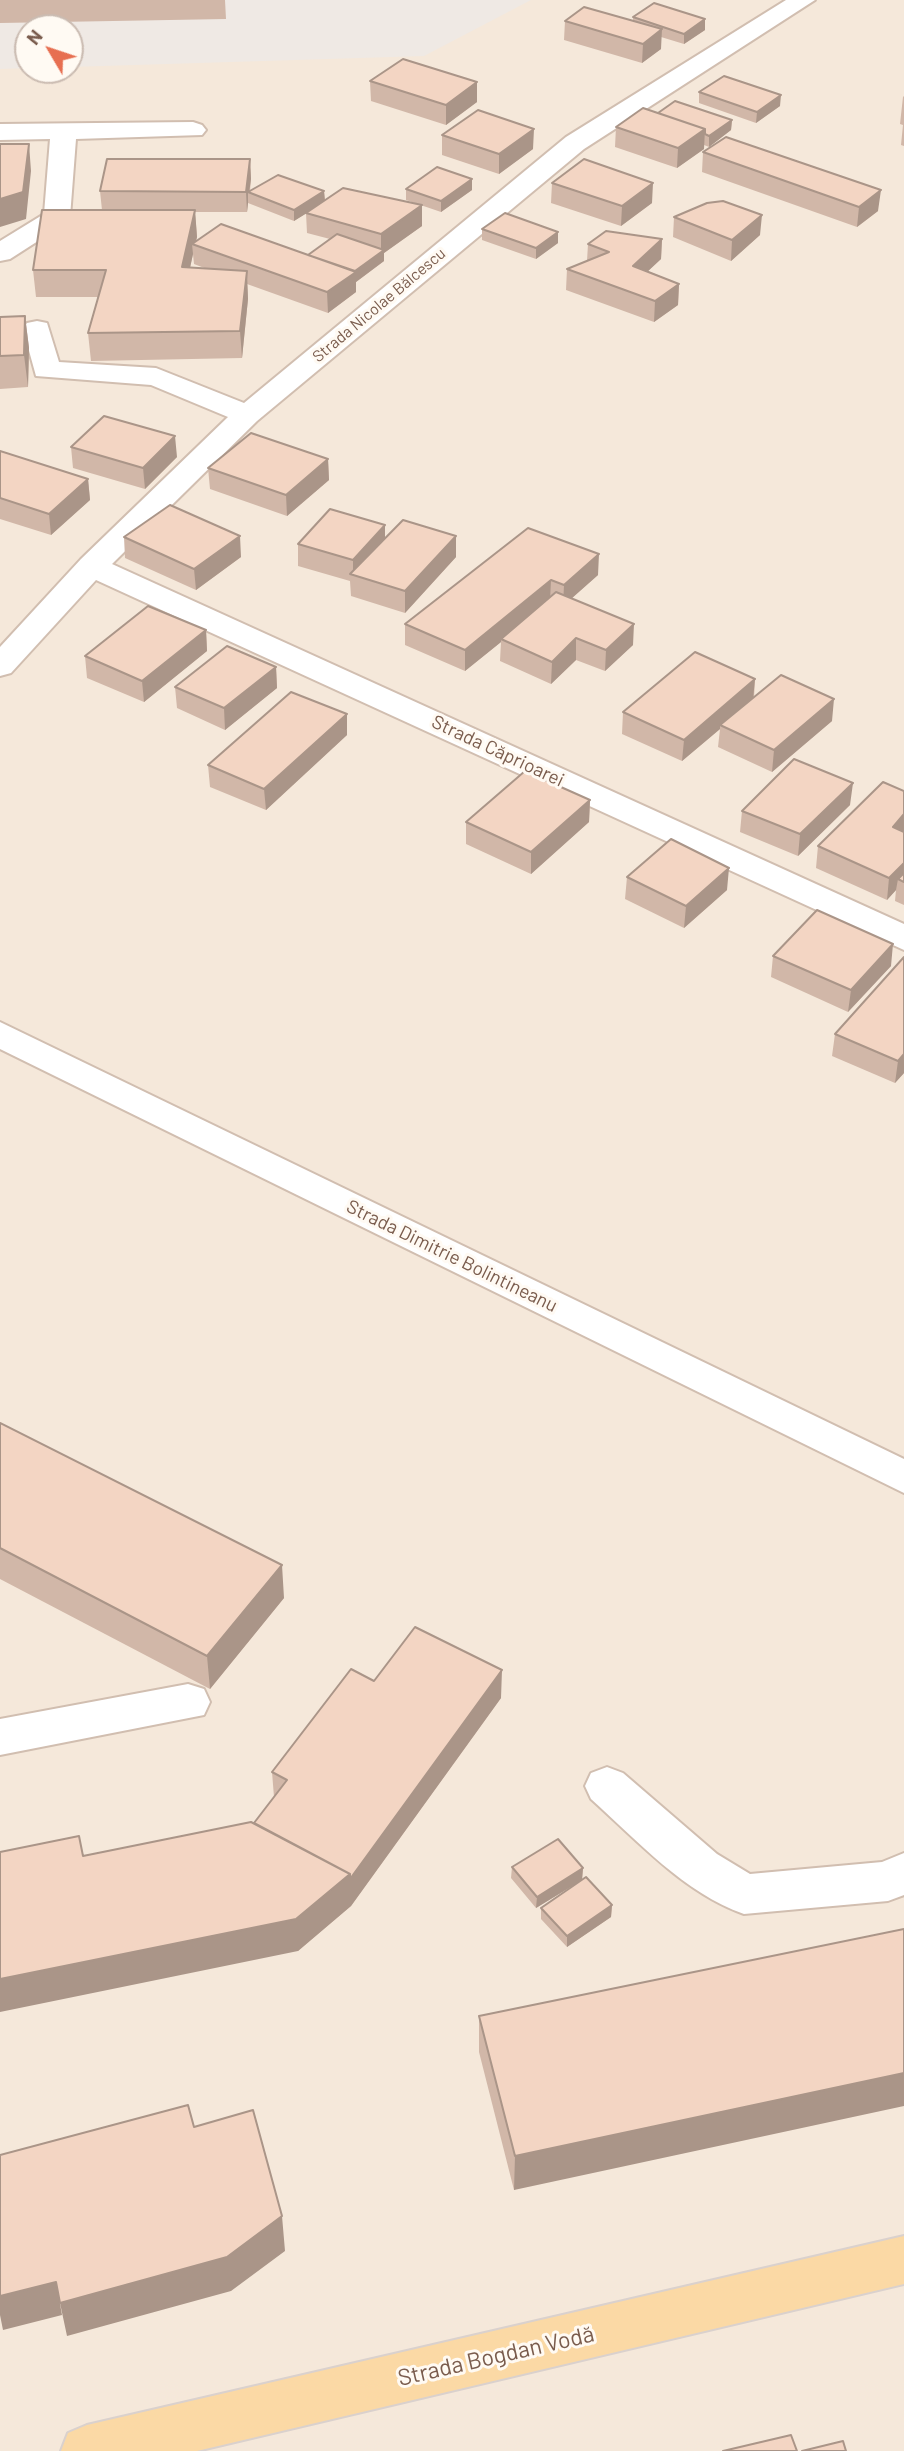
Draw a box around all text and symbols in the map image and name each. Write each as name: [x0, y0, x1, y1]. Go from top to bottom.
north arrow: [14, 14, 84, 84]
text: N: [21, 25, 47, 49]
street label: Strada Nicolae Bălcescu: [309, 244, 449, 366]
street label: Strada Căprioarei: [428, 710, 568, 792]
street label: Strada Dimitrie Bolintineanu: [343, 1195, 561, 1317]
street label: Strada Bogdan Vodă: [395, 2320, 597, 2392]

